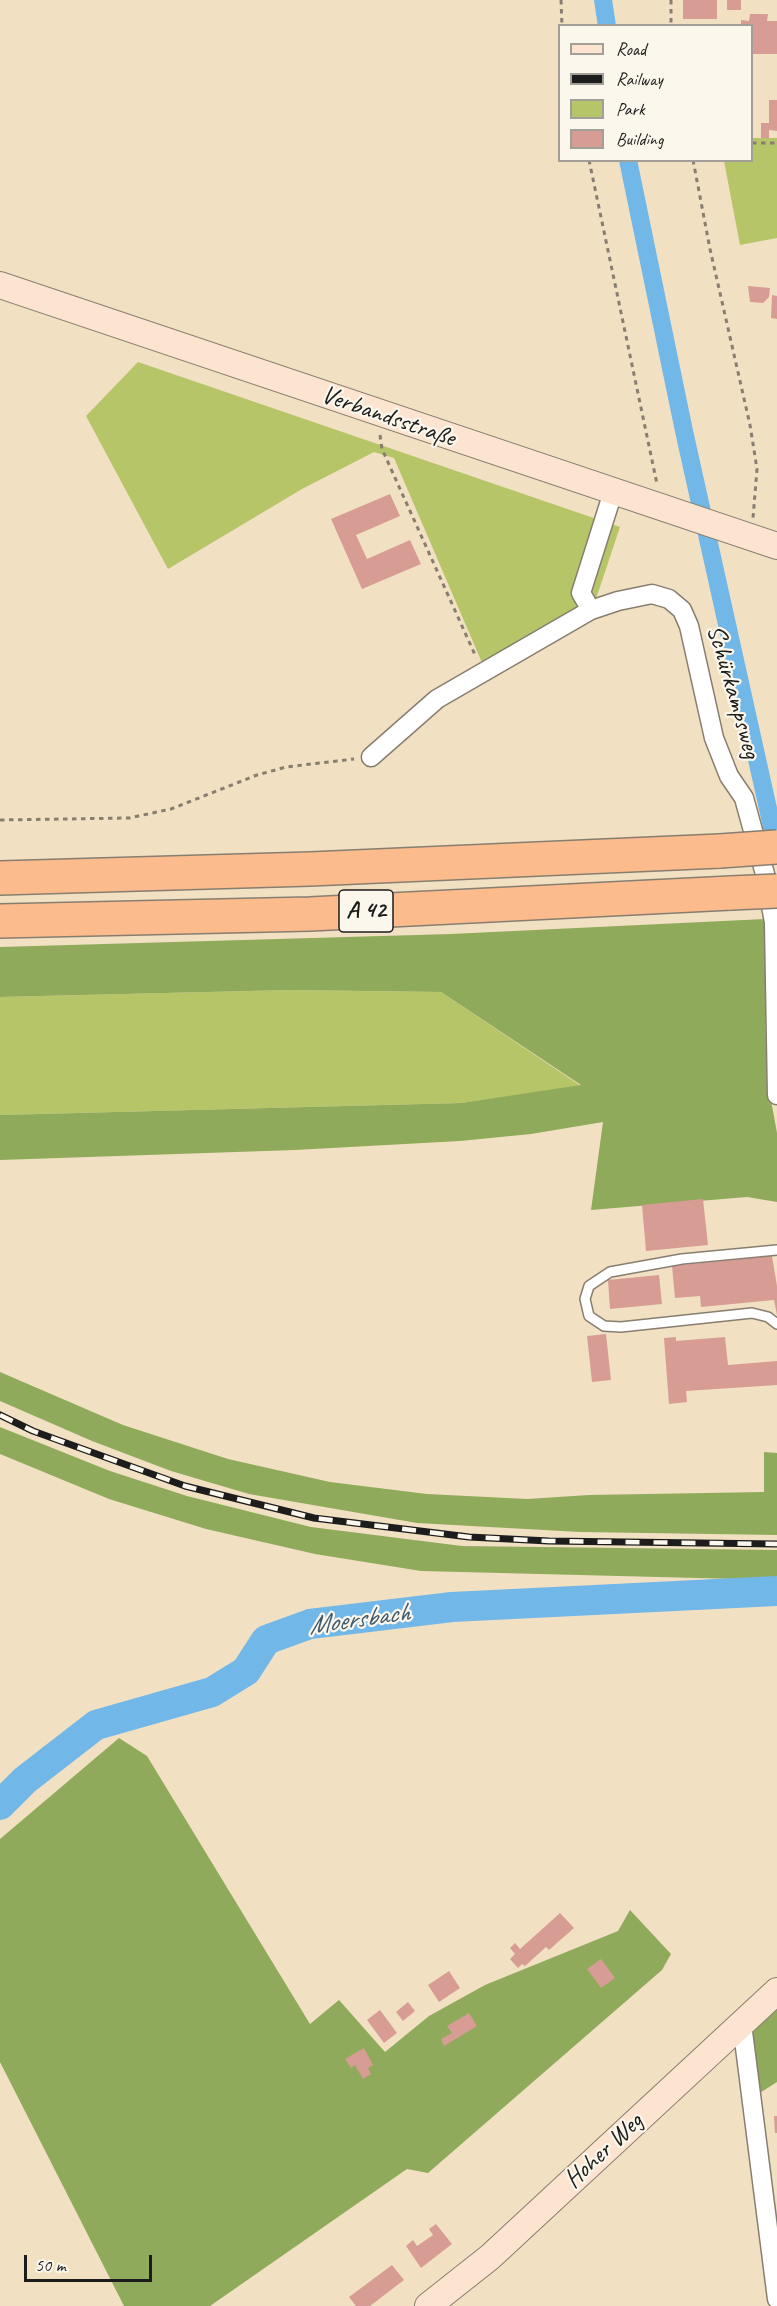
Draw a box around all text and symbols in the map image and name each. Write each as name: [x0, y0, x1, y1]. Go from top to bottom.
legend: [558, 24, 753, 162]
text: Road: [616, 38, 646, 60]
text: Railway: [616, 68, 663, 90]
text: Park: [616, 98, 645, 120]
text: Building: [616, 128, 663, 150]
street label: Verbandsstraße: [317, 380, 459, 454]
street label: Schürkampsweg: [699, 622, 767, 762]
road number: A 42: [339, 890, 393, 932]
water label: Moersbach: [307, 1597, 411, 1643]
street label: Hoher Weg: [558, 2107, 650, 2195]
scale bar: [27, 2243, 154, 2281]
text: 50 m: [35, 2254, 66, 2276]

